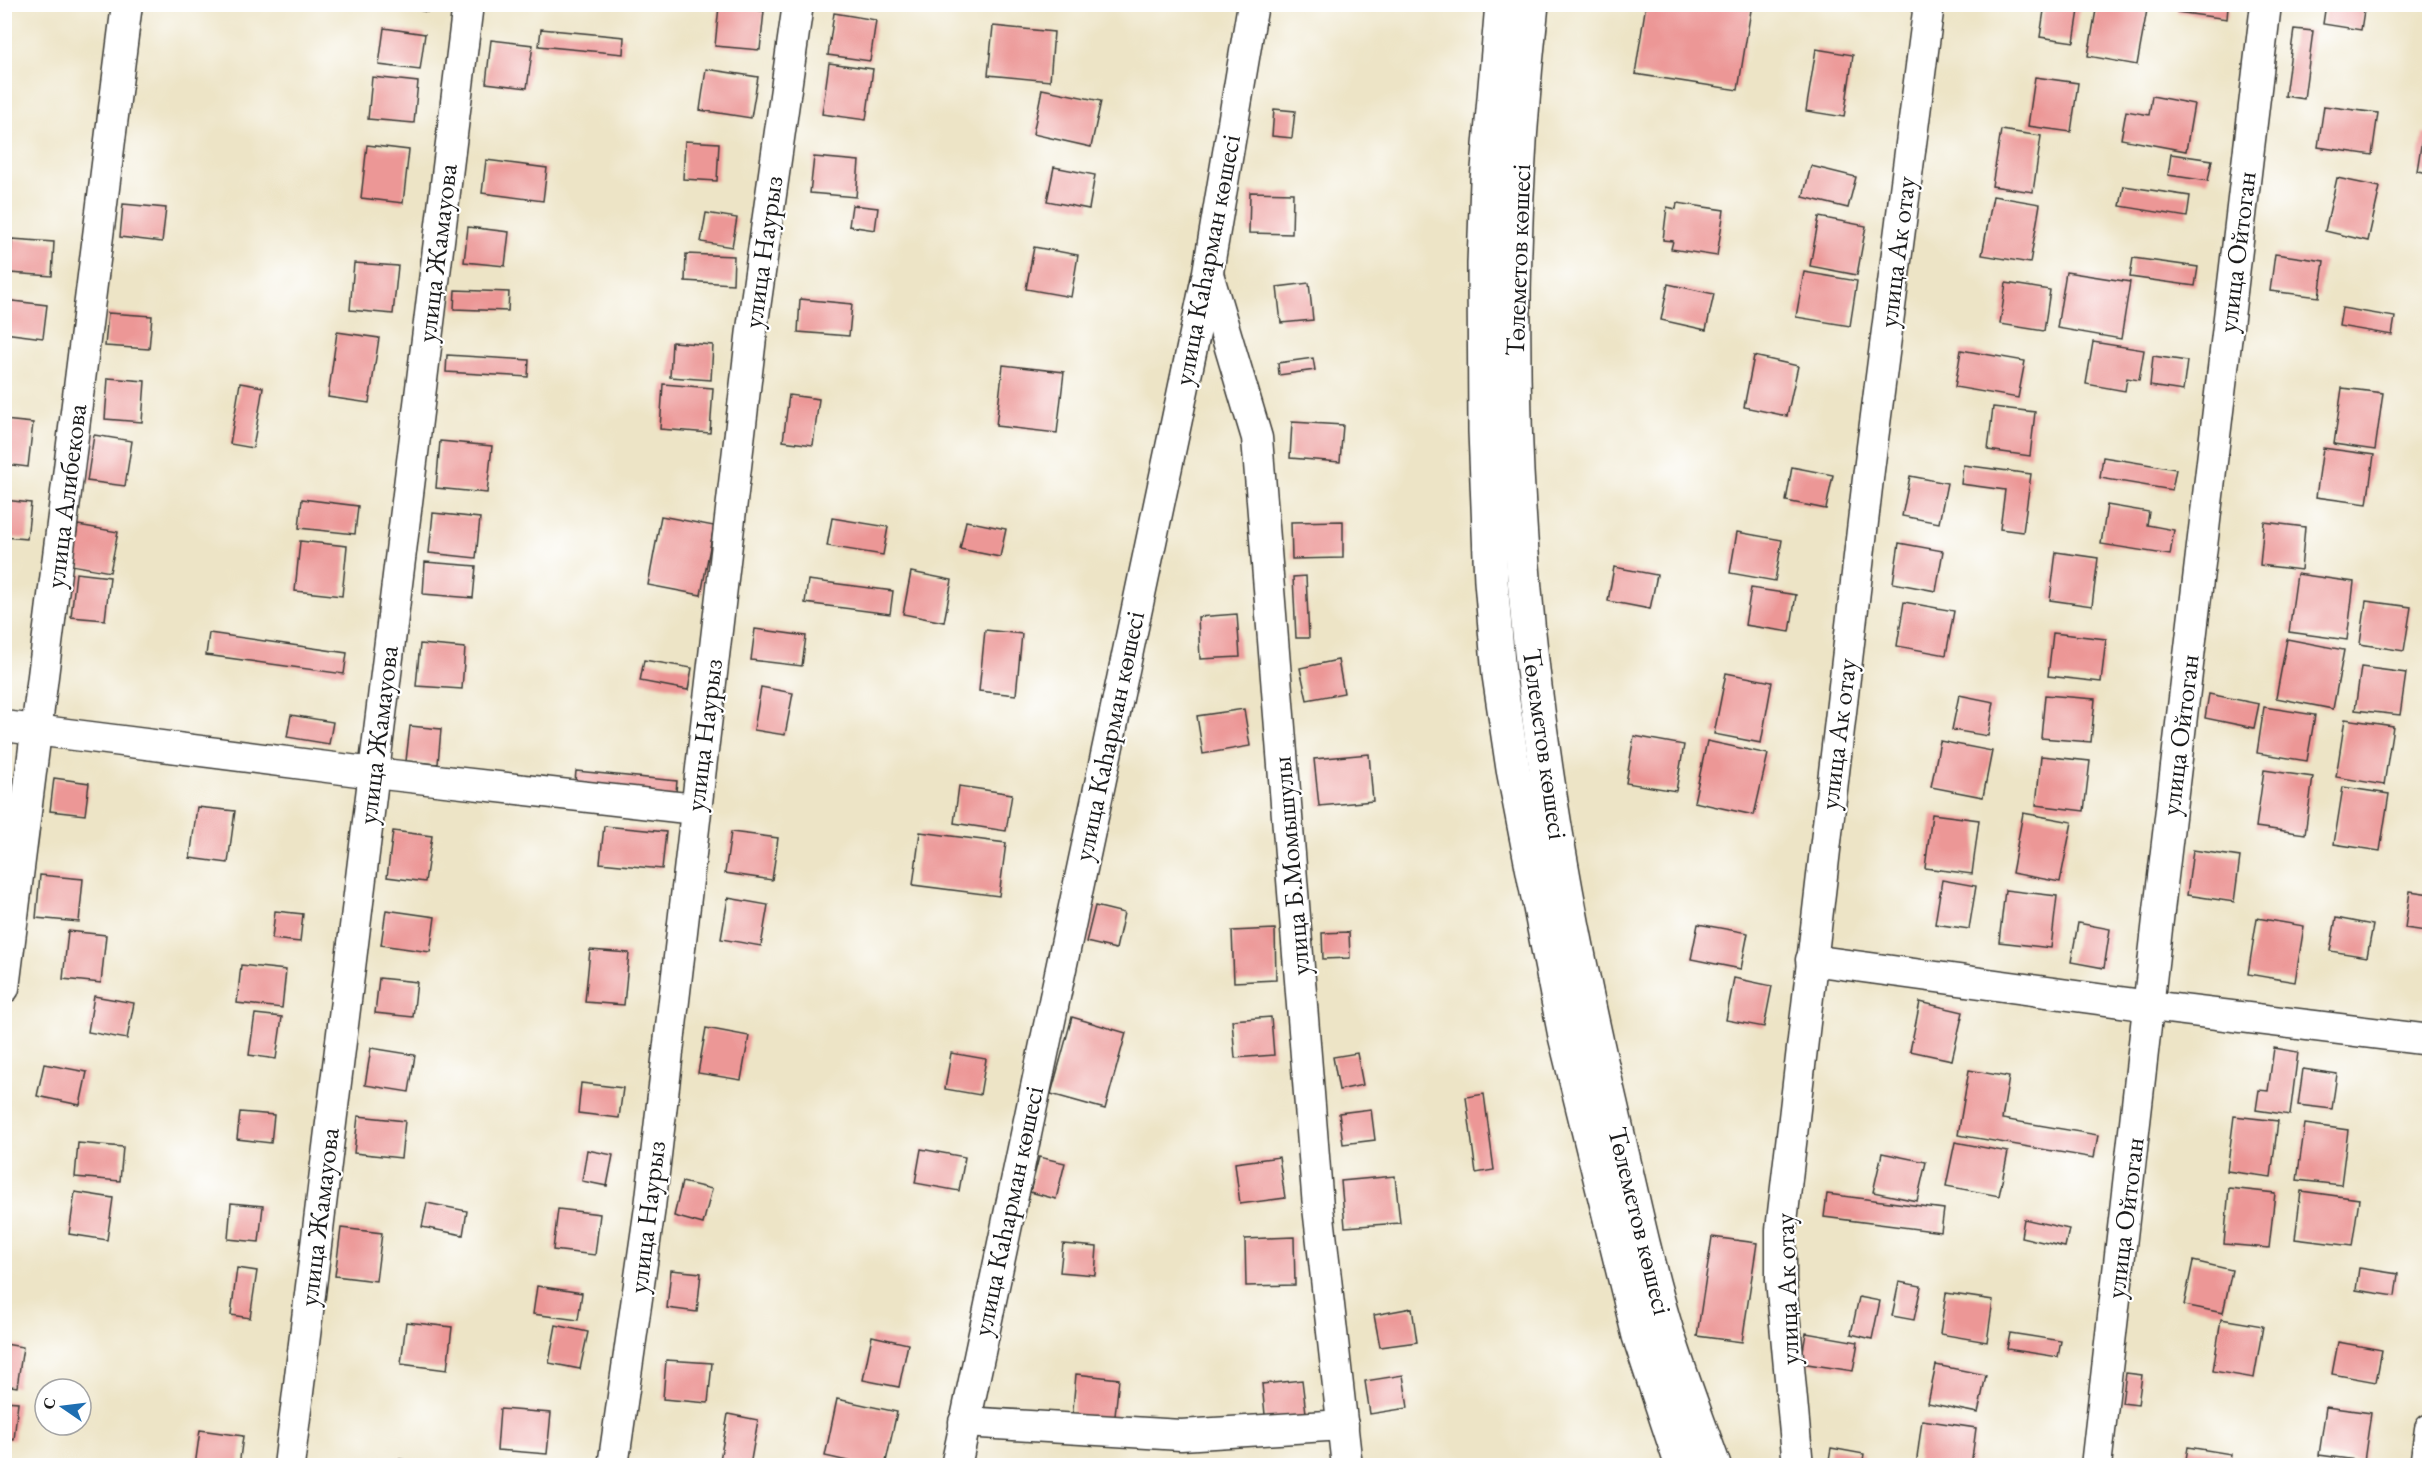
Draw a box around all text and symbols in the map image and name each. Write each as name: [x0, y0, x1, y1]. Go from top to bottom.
street label: улица Каһарман көшесі: [1165, 131, 1248, 388]
street label: улица Жамауова: [408, 161, 465, 344]
street label: Төлеметов көшесі: [1497, 163, 1538, 357]
street label: улица Ойтоган: [2209, 169, 2264, 335]
street label: улица Наурыз: [734, 174, 791, 330]
street label: улица Ак отау: [1870, 174, 1923, 330]
street label: улица Алибекова: [37, 401, 94, 590]
street label: улица Каһарман көшесі: [1065, 607, 1152, 864]
street label: улица Жамауова: [349, 643, 406, 826]
street label: Төлеметов көшесі: [1515, 646, 1576, 842]
street label: улица Ойтоган: [2152, 652, 2207, 818]
street label: улица Ак отау: [1811, 656, 1864, 812]
street label: улица Наурыз: [677, 657, 730, 813]
street label: улица Б.Момышулы: [1263, 755, 1318, 977]
street label: улица Каһарман көшесі: [964, 1082, 1051, 1339]
street label: Төлеметов көшесі: [1600, 1123, 1681, 1319]
street label: улица Жамауова: [290, 1125, 347, 1308]
street label: улица Ойтоган: [2097, 1135, 2152, 1301]
street label: улица Наурыз: [620, 1139, 673, 1295]
street label: улица Ак отау: [1766, 1212, 1807, 1366]
north arrow: [33, 1377, 93, 1437]
text: С: [37, 1395, 60, 1412]

